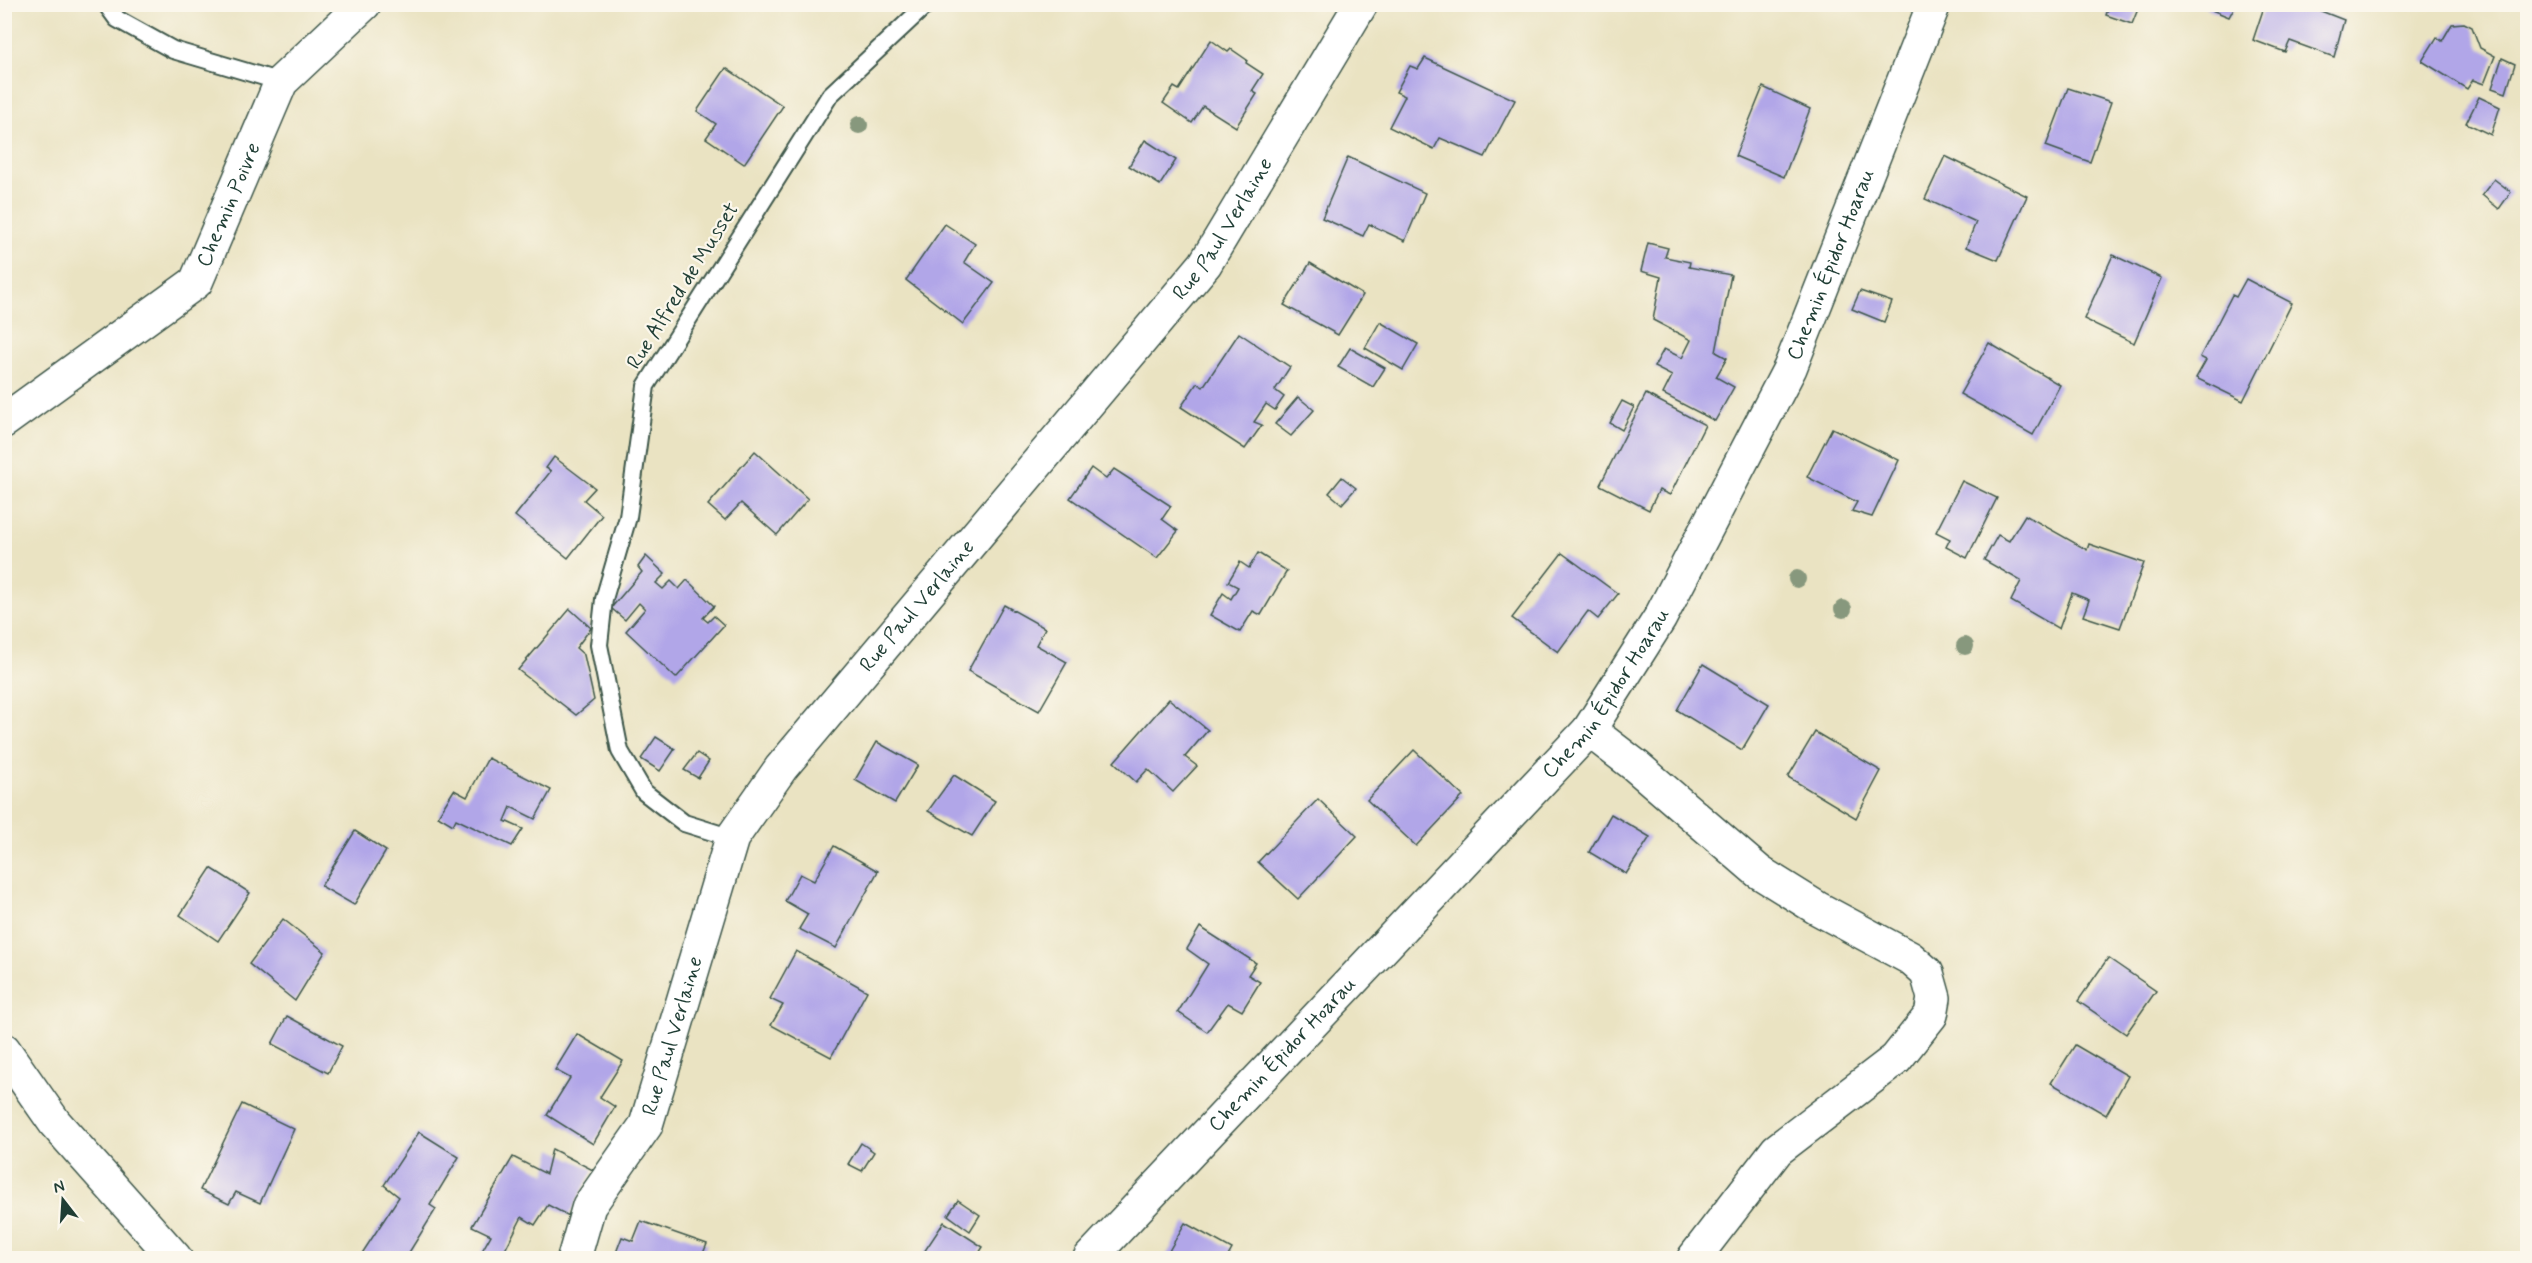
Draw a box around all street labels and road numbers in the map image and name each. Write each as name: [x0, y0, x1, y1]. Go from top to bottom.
street label: Chemin Poivre: [190, 138, 268, 271]
street label: Rue Paul Verlaine: [1166, 152, 1280, 306]
street label: Chemin Épidor Hoarau: [1780, 165, 1881, 365]
street label: Rue Alfred de Musset: [620, 197, 746, 375]
street label: Rue Paul Verlaine: [853, 534, 981, 678]
street label: Chemin Épidor Hoarau: [1536, 604, 1676, 785]
street label: Rue Paul Verlaine: [636, 953, 710, 1119]
street label: Chemin Épidor Hoarau: [1202, 971, 1362, 1138]

